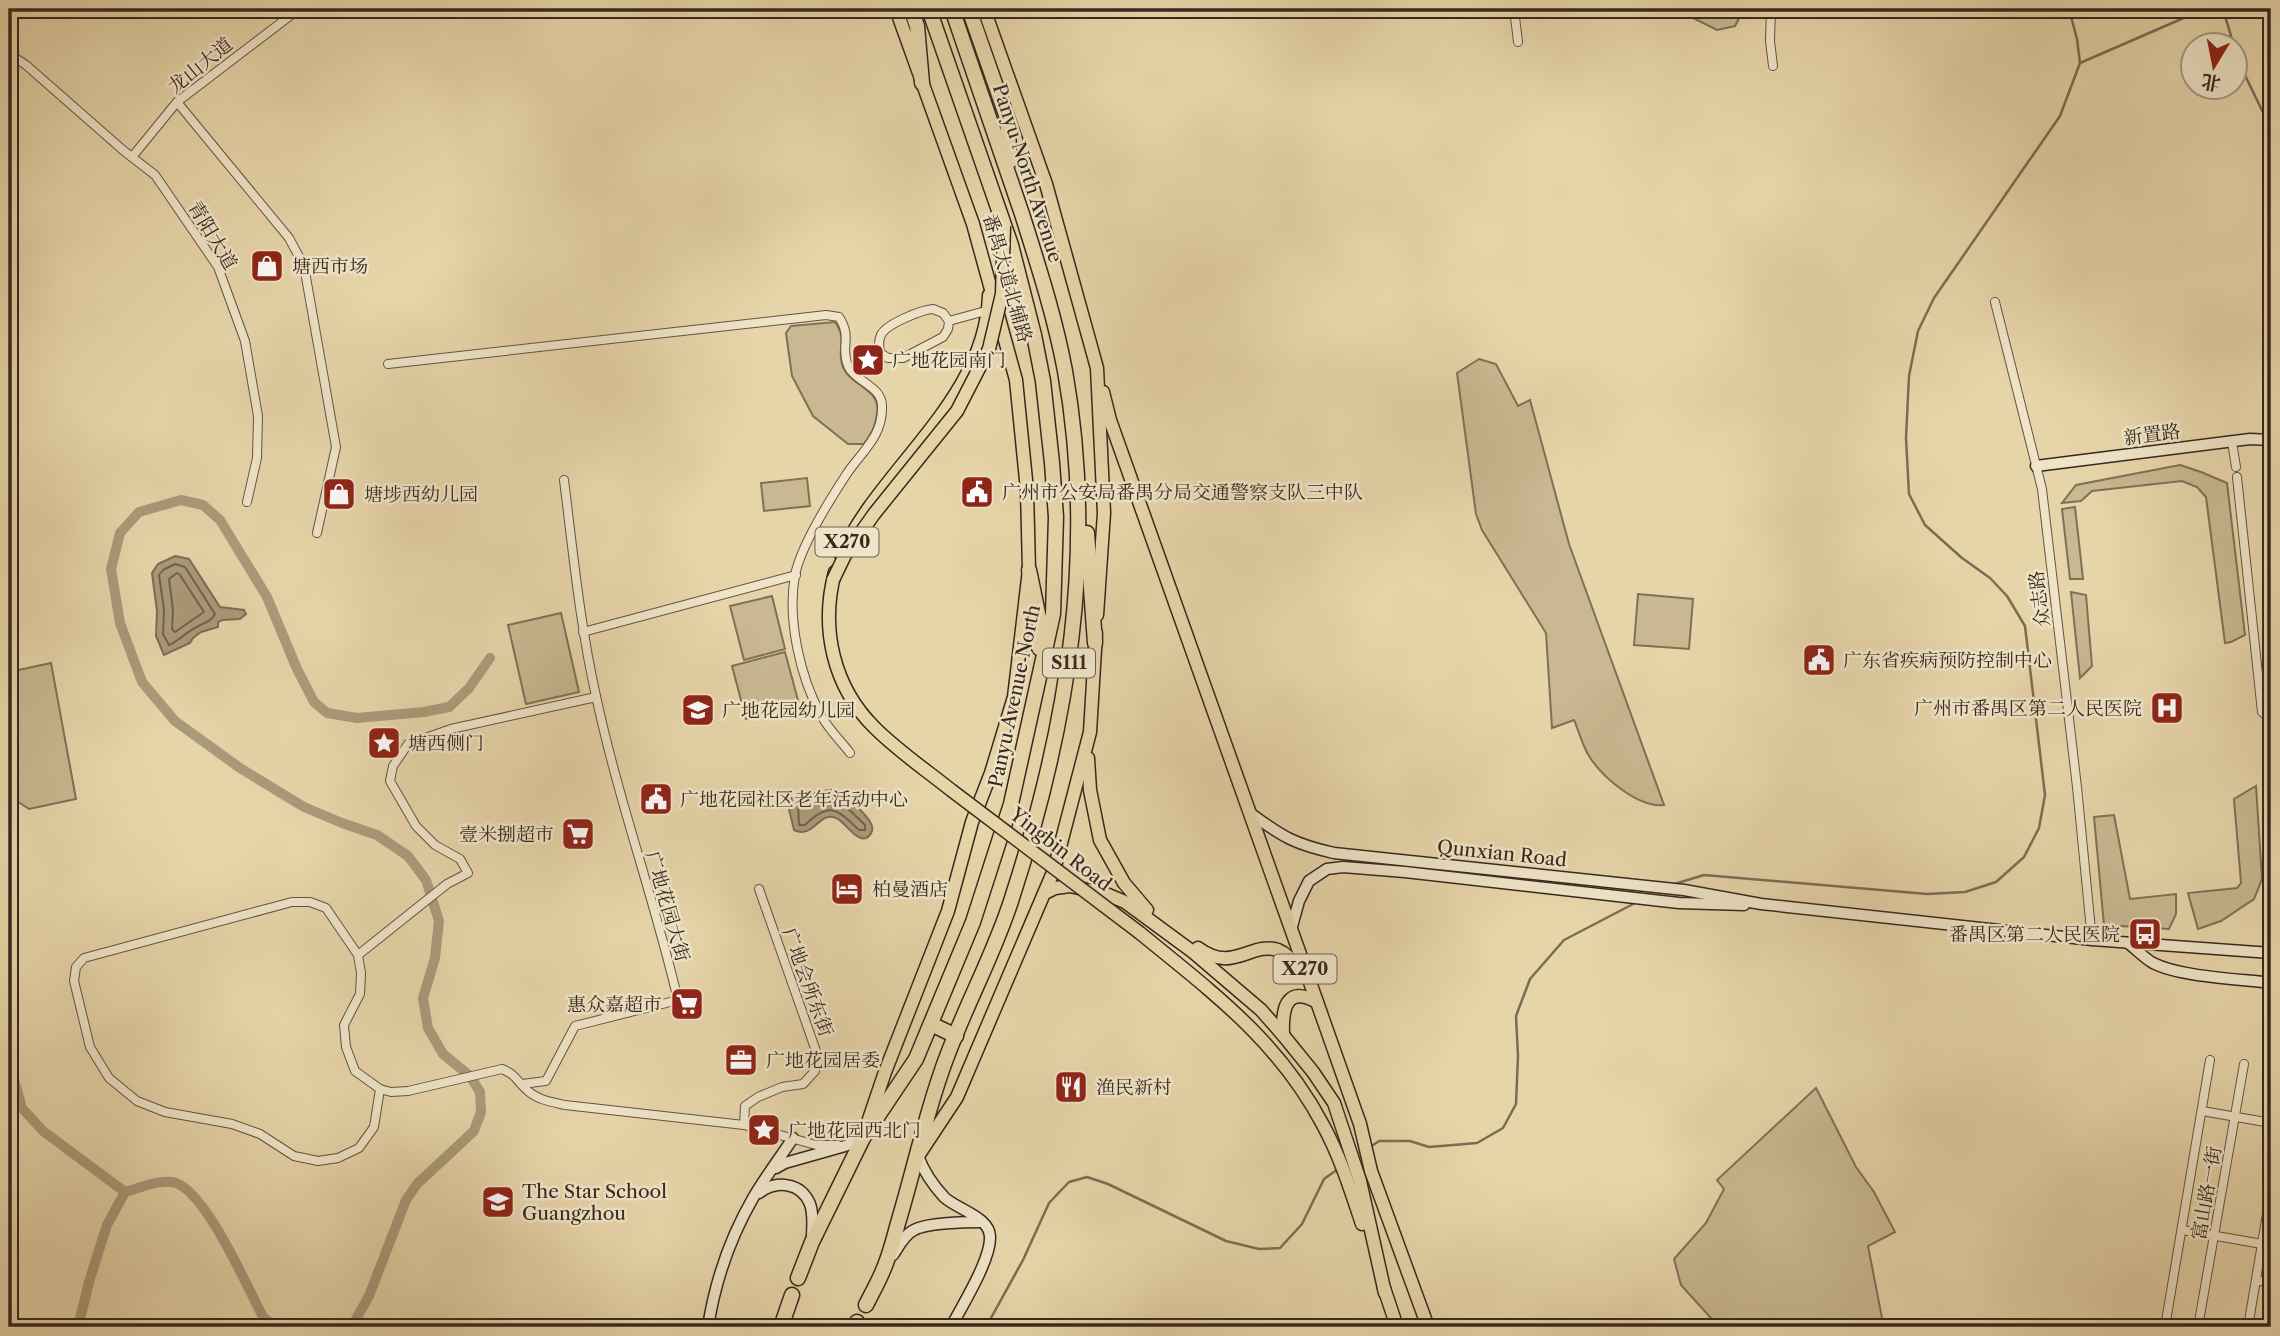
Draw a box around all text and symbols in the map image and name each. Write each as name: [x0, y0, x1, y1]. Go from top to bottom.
north arrow: [2178, 32, 2248, 102]
street label: 龙山大道: [164, 33, 237, 98]
text: 北: [2200, 69, 2222, 95]
street label: Panyu North Avenue: [988, 81, 1067, 265]
street label: 青阳大道: [183, 197, 242, 274]
street label: 番禺大道北辅路: [978, 211, 1037, 345]
shop icon: 塘西市场: [248, 247, 286, 285]
place label: 塘西市场: [292, 255, 368, 278]
place icon: 广地花园南门: [849, 341, 887, 379]
place label: 广地花园南门: [892, 349, 1006, 372]
street label: 新置路: [2122, 420, 2182, 449]
public building icon: 广州市公安局番禺分局交通警察支队三中队: [958, 473, 996, 511]
shop icon: 塘埗西幼儿园: [320, 475, 358, 513]
place label: 广州市公安局番禺分局交通警察支队三中队: [1002, 481, 1363, 504]
place label: 塘埗西幼儿园: [364, 483, 478, 506]
road number: X270: [816, 528, 878, 556]
street label: 众志路: [2025, 569, 2054, 629]
street label: Panyu Avenue North: [984, 602, 1045, 790]
public building icon: 广东省疾病预防控制中心: [1800, 641, 1838, 679]
road number: S111: [1043, 648, 1095, 678]
place label: 广东省疾病预防控制中心: [1843, 649, 2052, 672]
hospital icon: 广州市番禺区第二人民医院: [2148, 689, 2186, 727]
school or university icon: 广地花园幼儿园: [679, 691, 717, 729]
place label: 广州市番禺区第二人民医院: [1914, 697, 2142, 720]
place label: 广地花园幼儿园: [722, 699, 855, 722]
place icon: 塘西侧门: [365, 724, 403, 762]
place label: 塘西侧门: [408, 732, 484, 755]
public building icon: 广地花园社区老年活动中心: [637, 780, 675, 818]
place label: 广地花园社区老年活动中心: [680, 788, 908, 811]
street label: Yingbin Road: [1005, 802, 1116, 896]
supermarket icon: 壹米捌超市: [559, 815, 597, 853]
place label: 壹米捌超市: [459, 823, 554, 846]
street label: Qunxian Road: [1436, 835, 1568, 872]
street label: 广地花园大街: [641, 848, 694, 964]
hotel icon: 柏曼酒店: [828, 870, 866, 908]
place label: 柏曼酒店: [872, 878, 948, 901]
bus stop icon: 番禺区第二人民医院: [2126, 915, 2164, 953]
place label: 番禺区第二人民医院: [1949, 923, 2120, 946]
street label: 广地会所东街: [777, 925, 838, 1040]
road number: X270: [1274, 954, 1336, 984]
supermarket icon: 惠众嘉超市: [668, 985, 706, 1023]
place label: 惠众嘉超市: [567, 993, 662, 1016]
office icon: 广地花园居委: [722, 1041, 760, 1079]
place label: 广地花园居委: [766, 1049, 880, 1072]
restaurant icon: 渔民新村: [1052, 1068, 1090, 1106]
place label: 渔民新村: [1096, 1076, 1172, 1099]
place icon: 广地花园西北门: [745, 1111, 783, 1149]
place label: 广地花园西北门: [788, 1119, 921, 1142]
street label: 富山路一街: [2187, 1144, 2226, 1242]
place label: The Star School Guangzhou: [522, 1180, 667, 1225]
school or university icon: The Star School Guangzhou: [479, 1183, 517, 1221]

